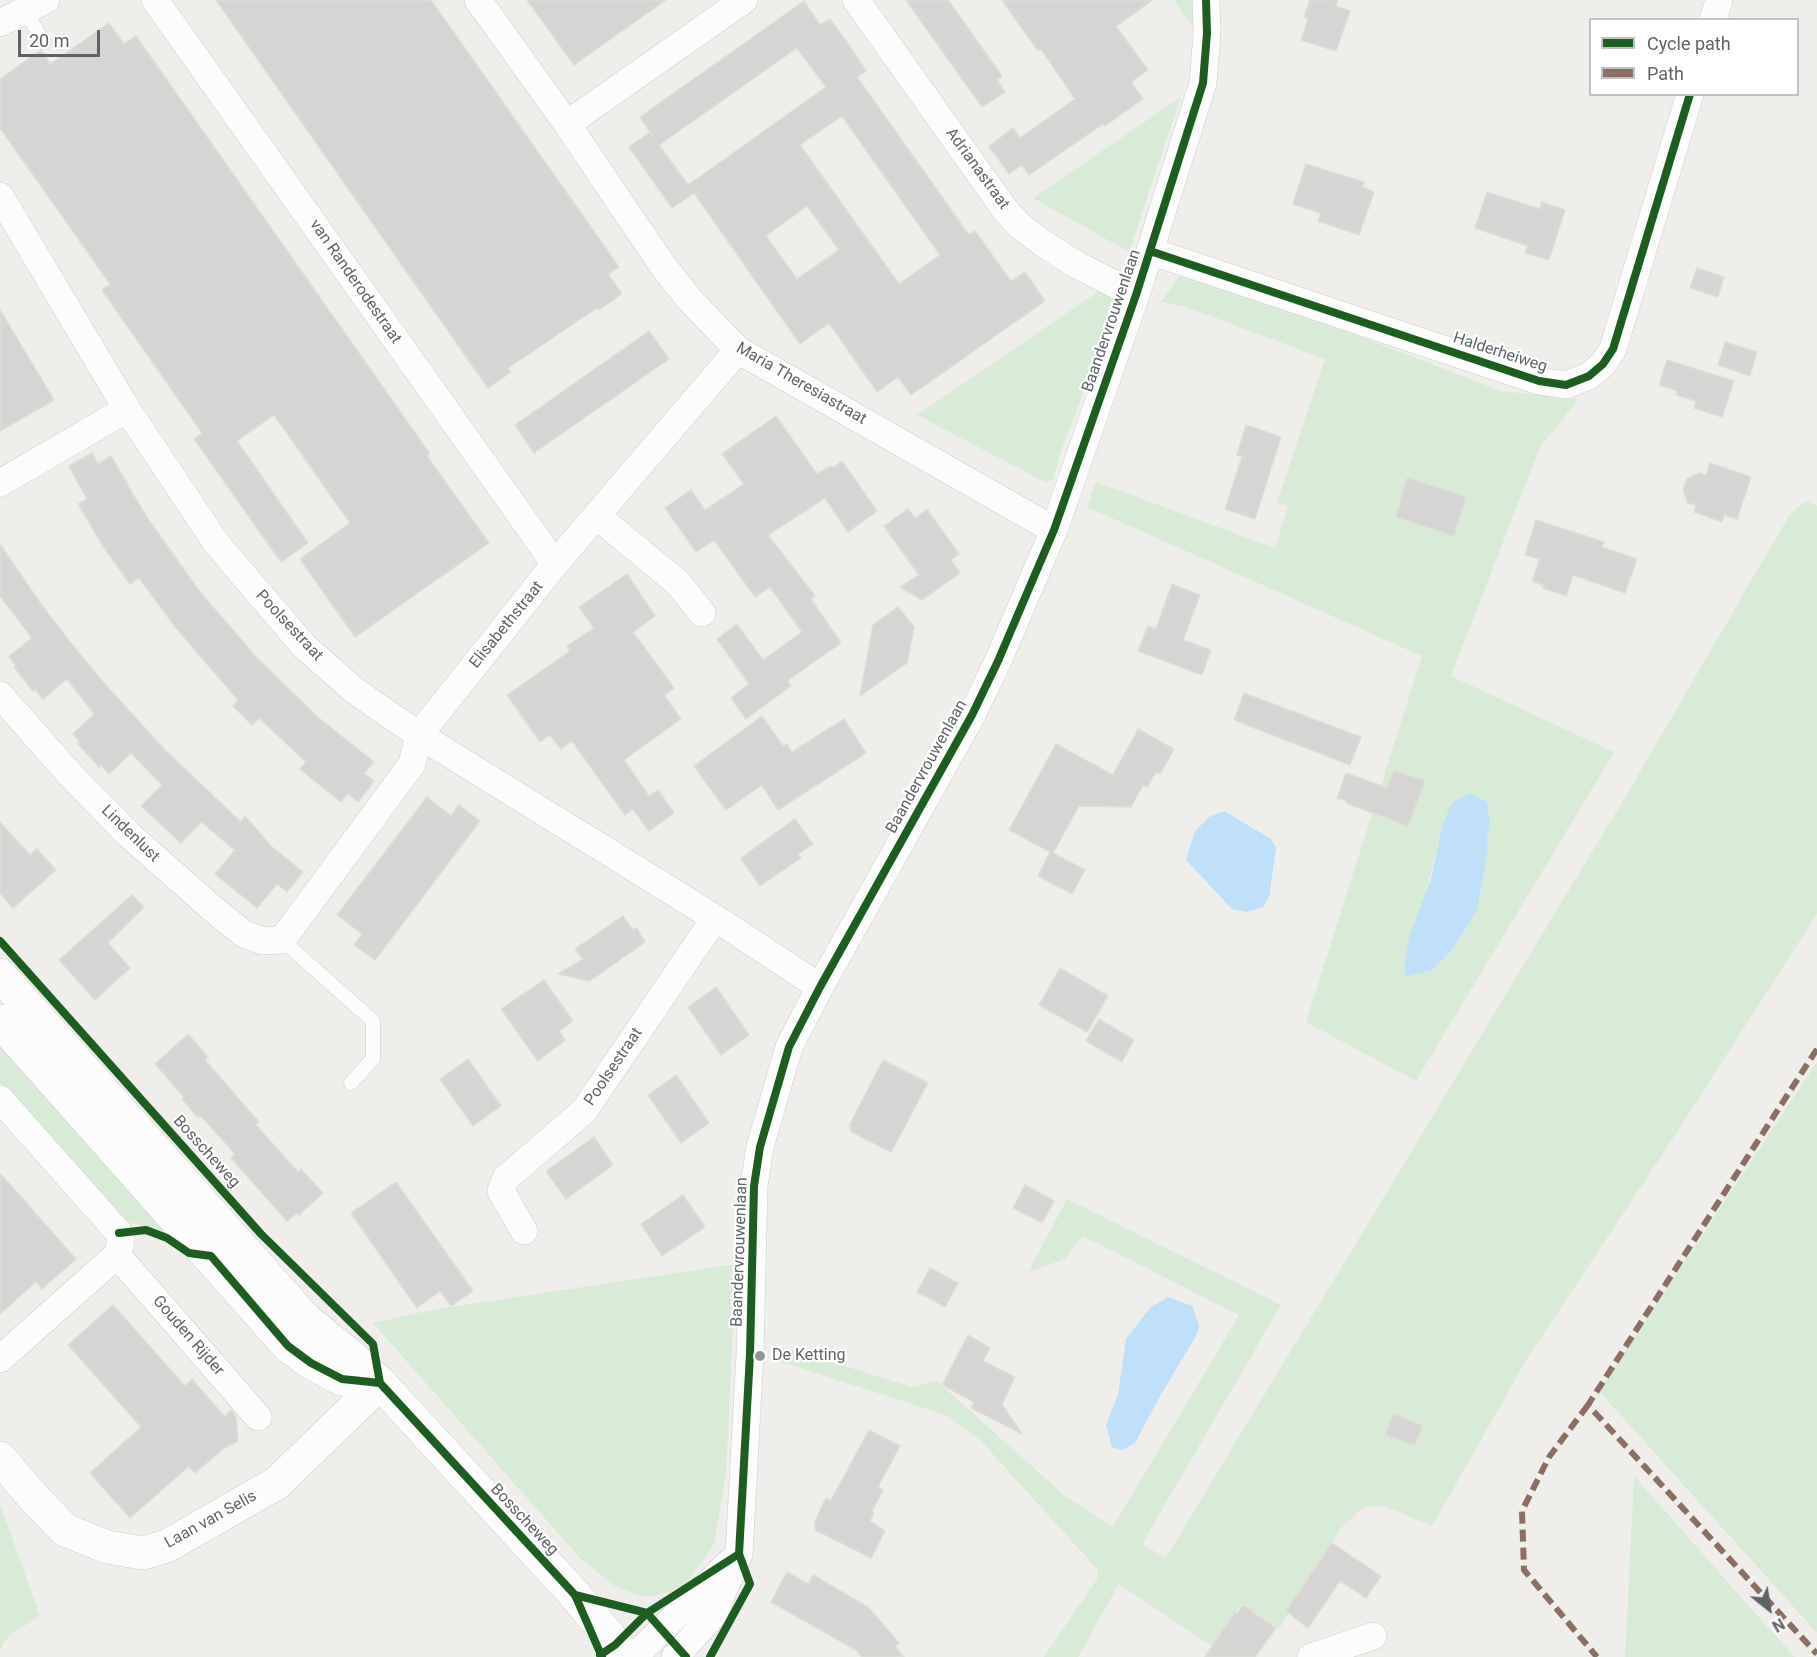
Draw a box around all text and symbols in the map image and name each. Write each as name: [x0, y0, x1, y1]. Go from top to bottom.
scale bar: [21, 18, 104, 56]
legend: [1589, 18, 1799, 96]
text: 20 m: [29, 30, 69, 51]
text: Cycle path: [1647, 33, 1731, 54]
text: Path: [1647, 63, 1684, 84]
street label: Adrianastraat: [941, 124, 1013, 214]
street label: van Randerodestraat: [305, 216, 405, 348]
street label: Baandervrouwenlaan: [1079, 247, 1145, 395]
street label: Halderheiweg: [1451, 329, 1549, 377]
street label: Maria Theresiastraat: [732, 339, 870, 429]
street label: Elisabethstraat: [466, 578, 548, 672]
street label: Poolsestraat: [251, 586, 327, 666]
street label: Baandervrouwenlaan: [882, 697, 972, 837]
street label: Lindenlust: [97, 801, 163, 867]
street label: Poolsestraat: [581, 1024, 647, 1110]
street label: Bosscheweg: [168, 1112, 244, 1192]
street label: Baandervrouwenlaan: [728, 1177, 752, 1327]
street label: Gouden Rijder: [148, 1292, 228, 1380]
place label: De Ketting: [772, 1346, 845, 1366]
marker: De Ketting: [753, 1349, 767, 1363]
street label: Bosscheweg: [486, 1480, 562, 1560]
street label: Laan van Selis: [162, 1487, 260, 1553]
north arrow: [1739, 1579, 1799, 1639]
text: N: [1769, 1614, 1788, 1636]

